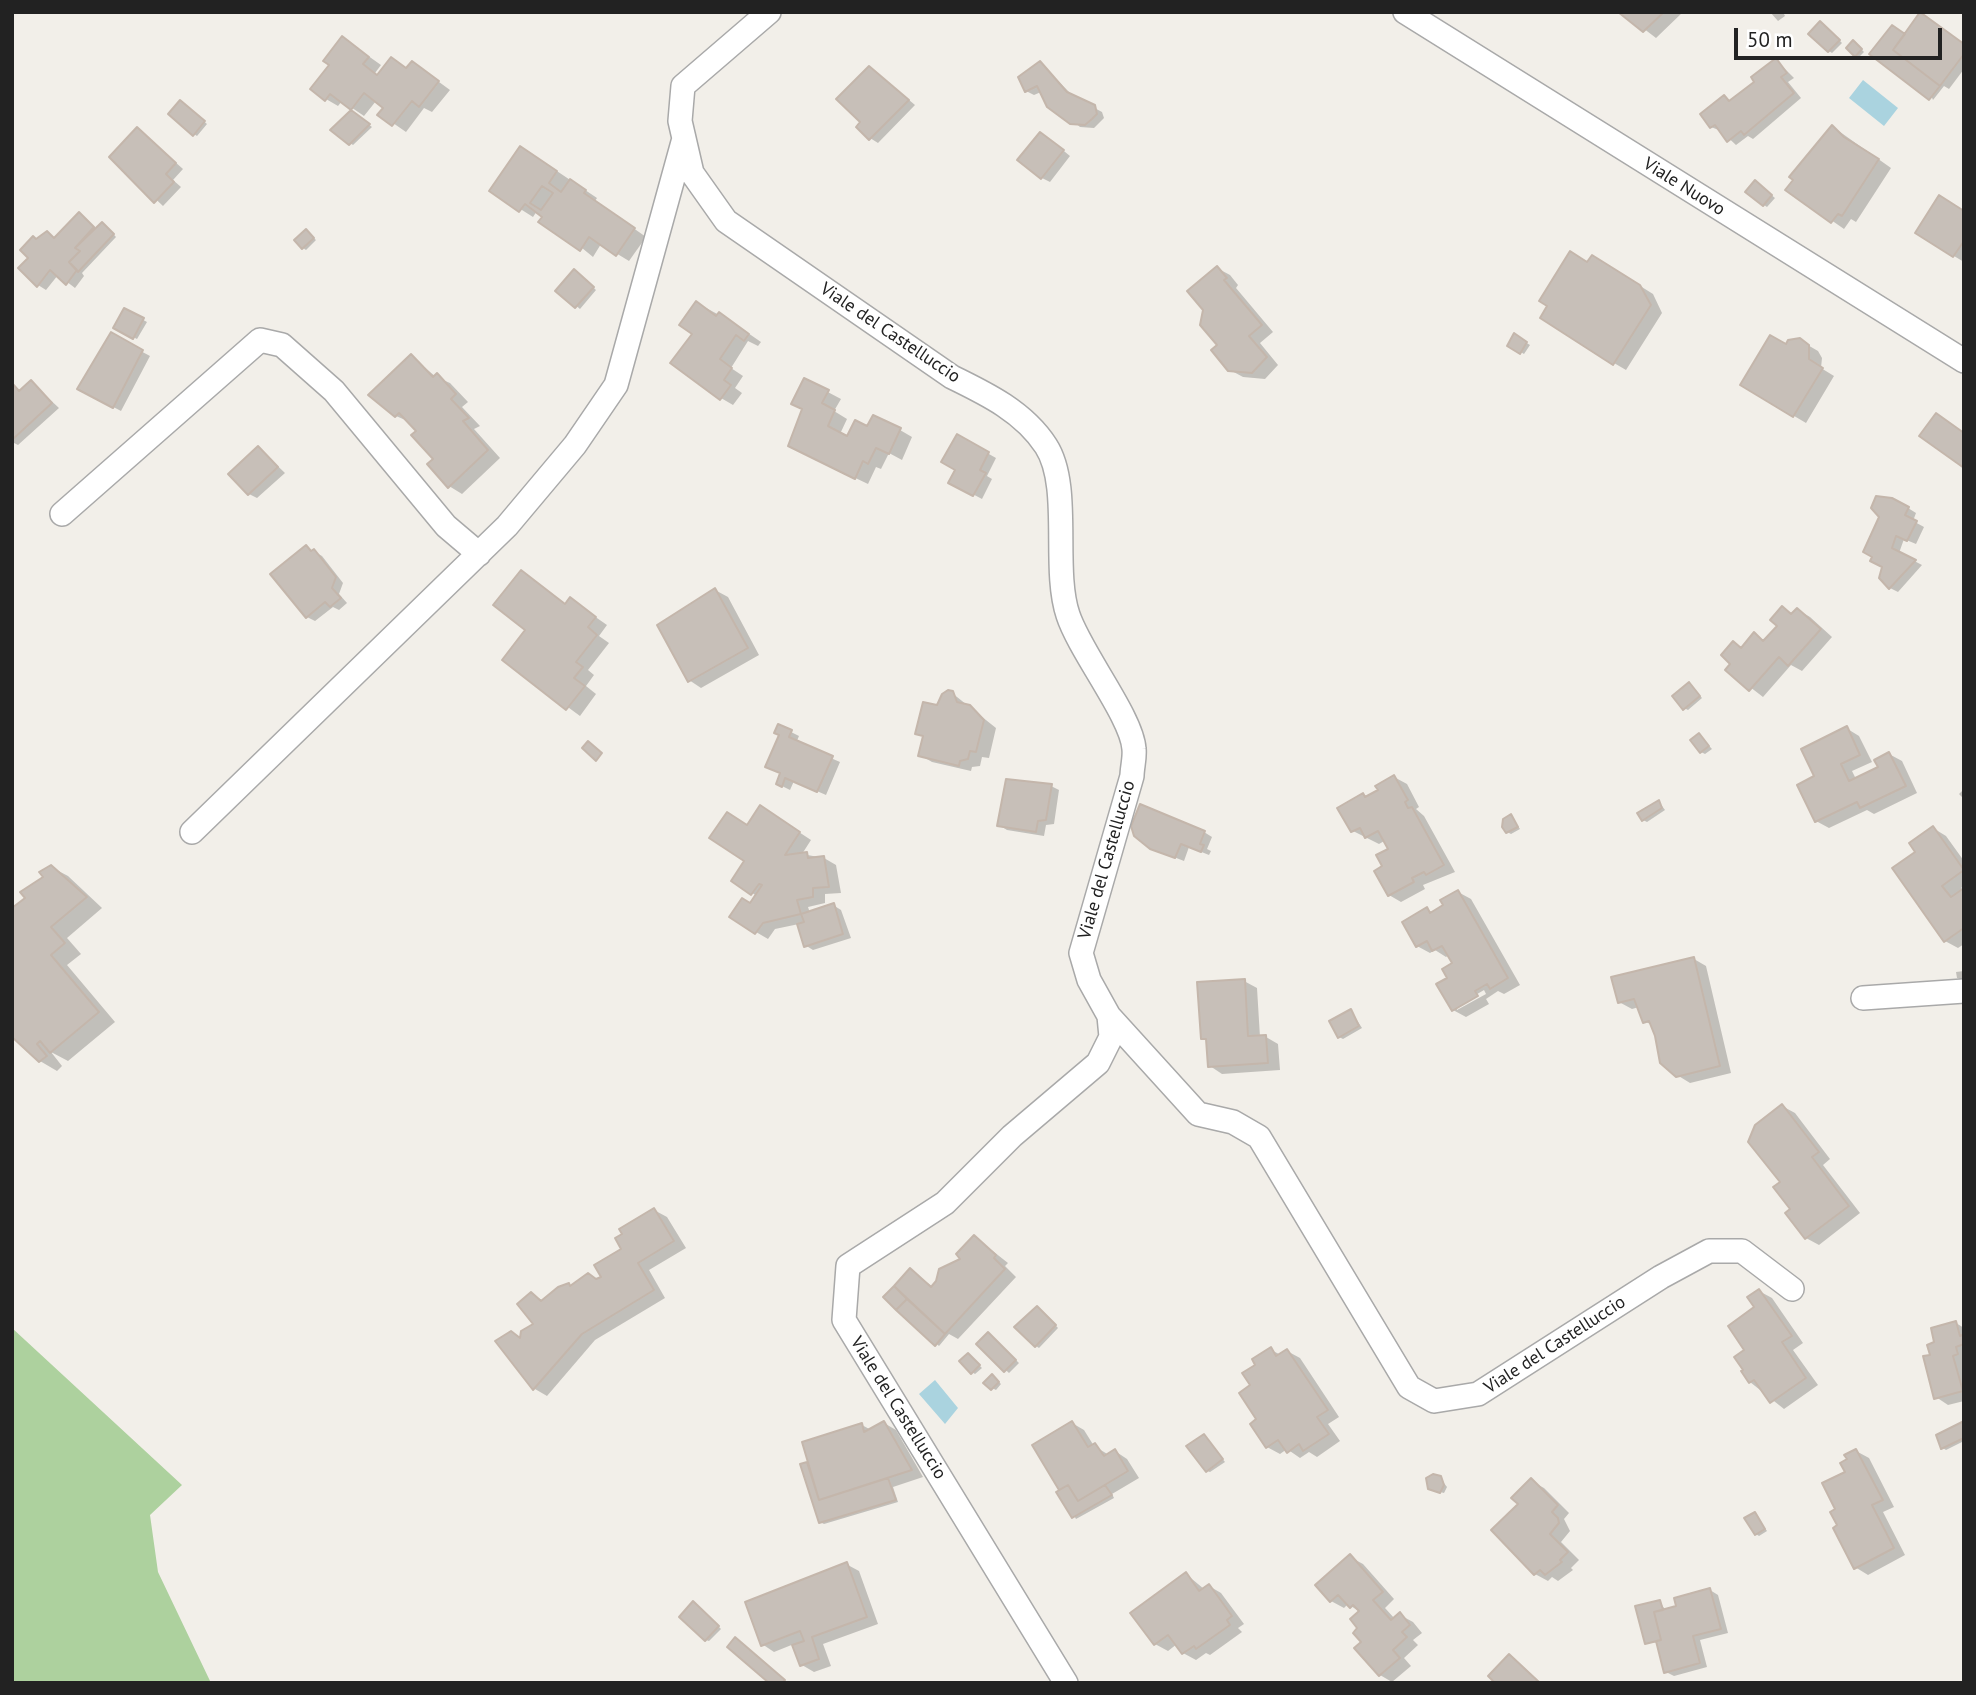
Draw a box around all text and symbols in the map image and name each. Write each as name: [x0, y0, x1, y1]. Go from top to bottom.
scale bar: [1738, 14, 1946, 58]
text: 50 m: [1747, 26, 1793, 53]
street label: Viale Nuovo: [1639, 153, 1729, 221]
street label: Viale del Castelluccio: [816, 278, 964, 388]
street label: Viale del Castelluccio: [1074, 778, 1140, 942]
street label: Viale del Castelluccio: [1480, 1291, 1630, 1399]
street label: Viale del Castelluccio: [845, 1333, 951, 1483]

